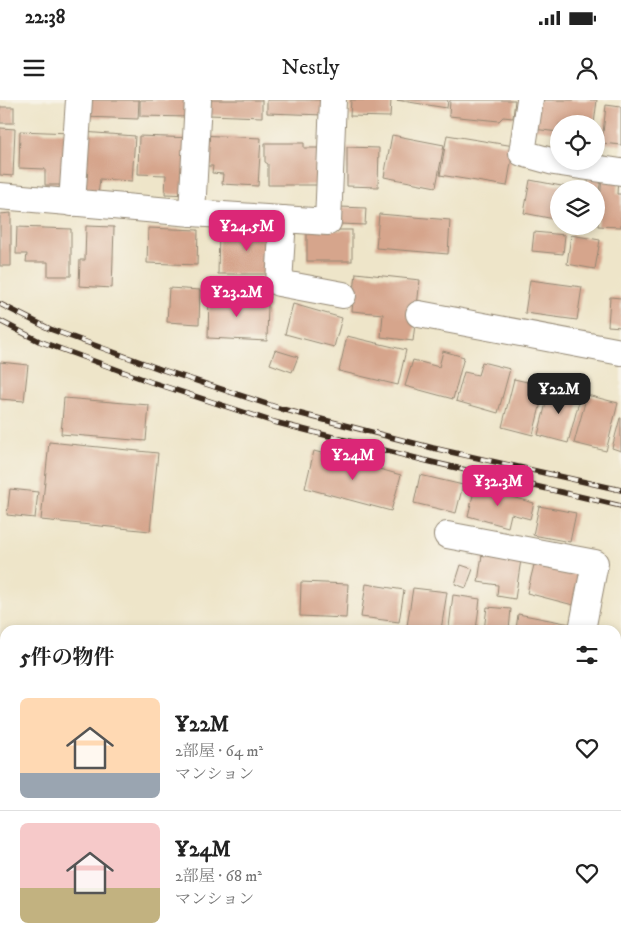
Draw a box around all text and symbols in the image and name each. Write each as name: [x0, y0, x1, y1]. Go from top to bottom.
text: 22:38: [25, 6, 65, 29]
icon: menu: [20, 54, 48, 82]
text: Nestly: [282, 54, 339, 81]
icon: person: [573, 54, 601, 82]
map controls: [550, 115, 605, 235]
button: locate: [550, 115, 605, 170]
button: layers: [550, 180, 605, 235]
pin: ¥24.5M: [206, 210, 288, 252]
text: ¥24.5M: [220, 216, 274, 236]
pin: ¥23.2M: [196, 276, 278, 318]
text: ¥23.2M: [212, 282, 262, 302]
pin: ¥22M: [529, 372, 589, 415]
text: ¥22M: [538, 379, 580, 399]
pin: ¥24M: [323, 438, 383, 481]
text: ¥24M: [332, 445, 374, 465]
pin: ¥32.3M: [457, 464, 539, 507]
text: ¥32.3M: [473, 471, 523, 491]
icon: filters: [573, 641, 601, 669]
text: 5件の物件: [20, 645, 114, 671]
text: ¥22M: [175, 712, 229, 738]
icon: home: [60, 718, 120, 778]
icon: heart: [573, 734, 601, 762]
text: 2部屋 · 64 m²: [175, 741, 263, 761]
text: マンション: [175, 764, 254, 784]
text: ¥24M: [175, 837, 231, 863]
icon: home: [60, 843, 120, 903]
icon: heart: [573, 859, 601, 887]
text: 2部屋 · 68 m²: [175, 866, 262, 886]
text: マンション: [175, 889, 254, 909]

